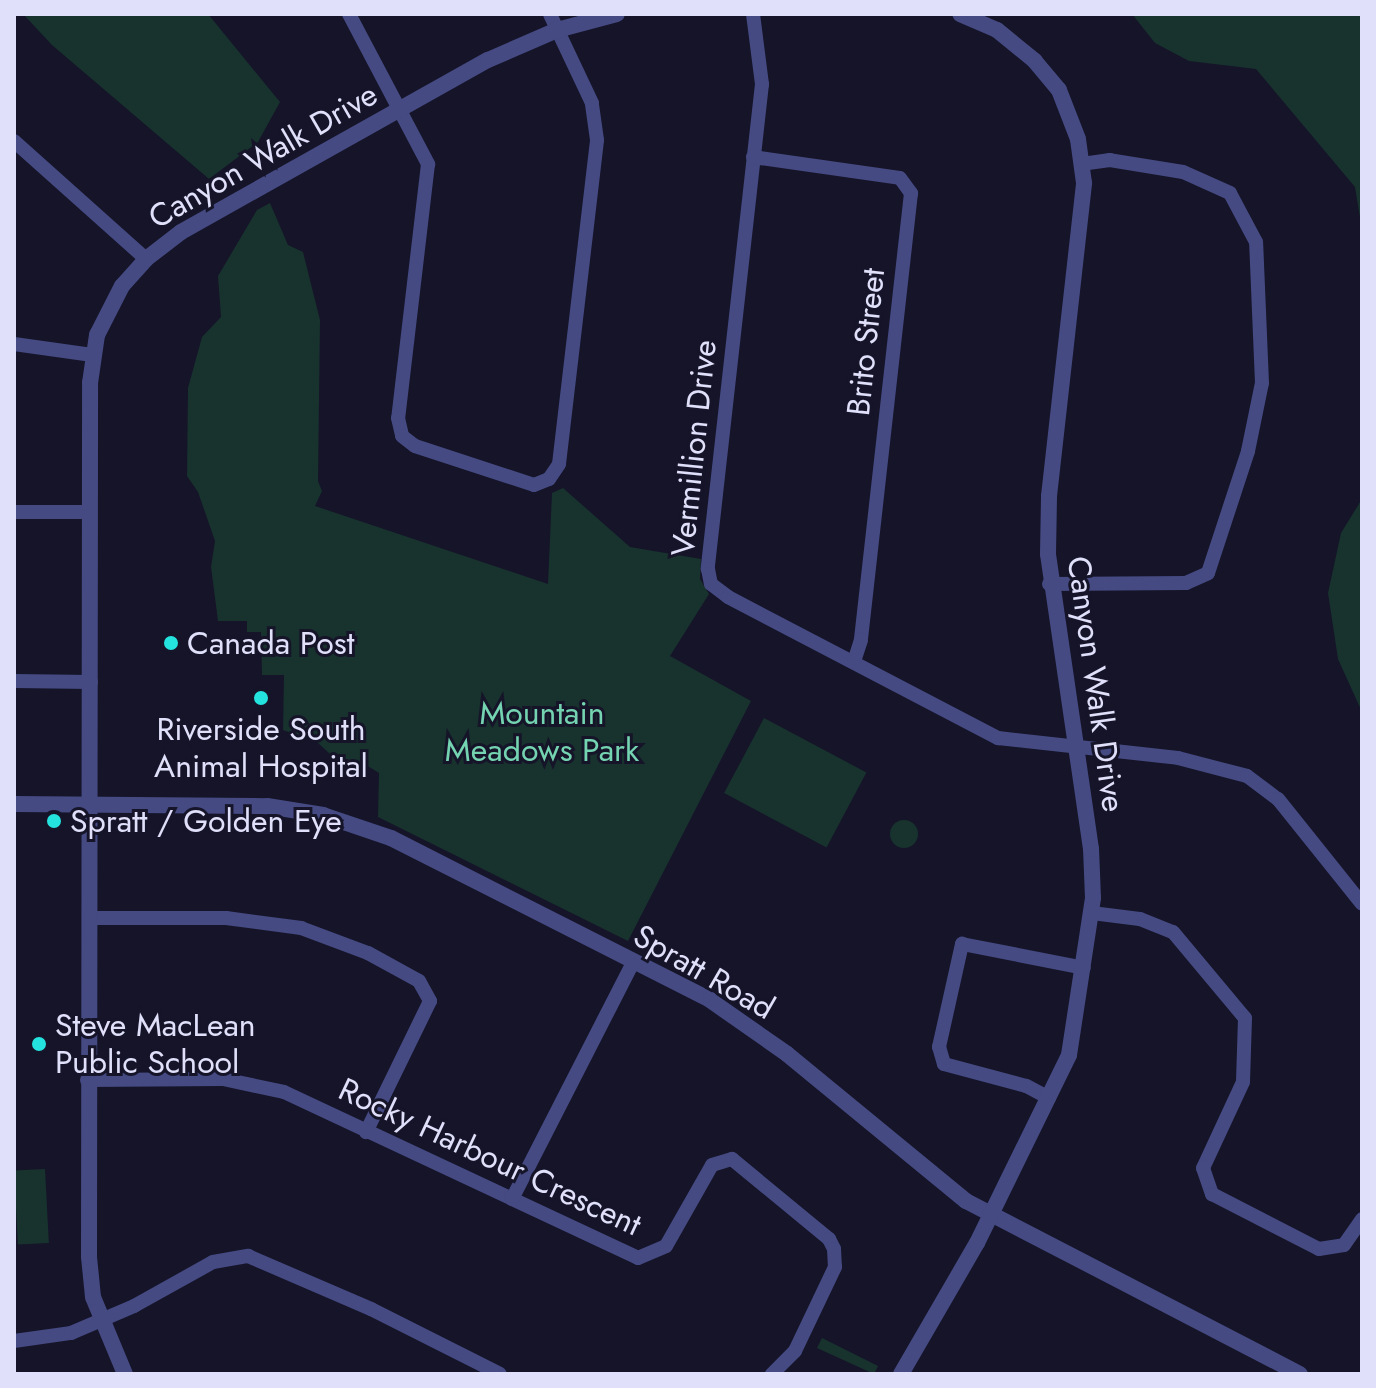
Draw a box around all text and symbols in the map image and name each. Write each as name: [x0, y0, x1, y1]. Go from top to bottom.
street label: Canyon Walk Drive: [142, 75, 384, 237]
street label: Brito Street: [839, 266, 893, 418]
street label: Vermillion Drive: [664, 338, 724, 558]
street label: Canyon Walk Drive: [1059, 554, 1133, 814]
place label: Canada Post: [187, 624, 354, 662]
marker: Canada Post: [162, 634, 180, 652]
marker: Riverside South Animal Hospital: [252, 689, 270, 707]
park label: Mountain Meadows Park: [445, 695, 639, 770]
place label: Riverside South Animal Hospital: [154, 711, 368, 786]
place label: Spratt / Golden Eye: [70, 802, 342, 840]
marker: Spratt / Golden Eye: [45, 812, 63, 830]
street label: Spratt Road: [627, 916, 781, 1028]
place label: Steve MacLean Public School: [55, 1007, 256, 1082]
marker: Steve MacLean Public School: [30, 1035, 48, 1053]
street label: Rocky Harbour Crescent: [333, 1070, 647, 1244]

